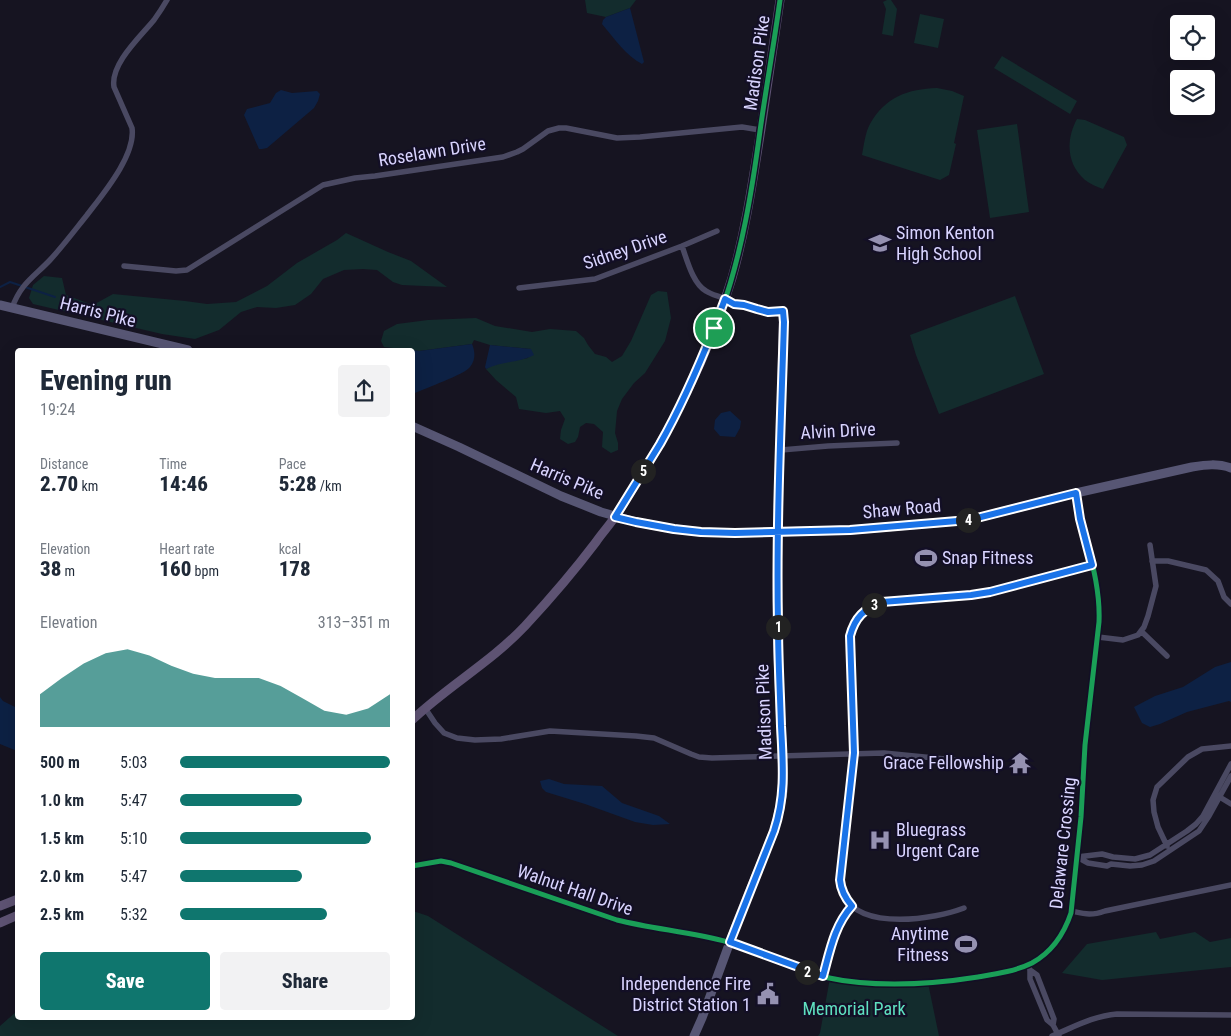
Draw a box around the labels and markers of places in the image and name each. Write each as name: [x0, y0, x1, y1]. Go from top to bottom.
place label: Simon Kenton High School: [896, 222, 995, 264]
school or university icon: Simon Kenton High School: [867, 230, 893, 256]
pin: [693, 307, 735, 349]
pin: 5: [630, 458, 656, 484]
pin: 4: [956, 508, 980, 532]
sports icon: Snap Fitness: [913, 545, 939, 571]
place label: Snap Fitness: [942, 547, 1033, 568]
pin: 3: [862, 592, 886, 618]
pin: 1: [766, 614, 790, 640]
temple icon: Grace Fellowship: [1007, 750, 1033, 776]
place label: Grace Fellowship: [883, 752, 1004, 773]
place label: Bluegrass Urgent Care: [896, 819, 980, 861]
hospital icon: Bluegrass Urgent Care: [867, 827, 893, 853]
place label: Anytime Fitness: [891, 923, 949, 965]
sports icon: Anytime Fitness: [953, 931, 979, 957]
pin: 2: [794, 960, 820, 984]
place label: Independence Fire District Station 1: [621, 973, 751, 1015]
public building icon: Independence Fire District Station 1: [755, 981, 781, 1007]

